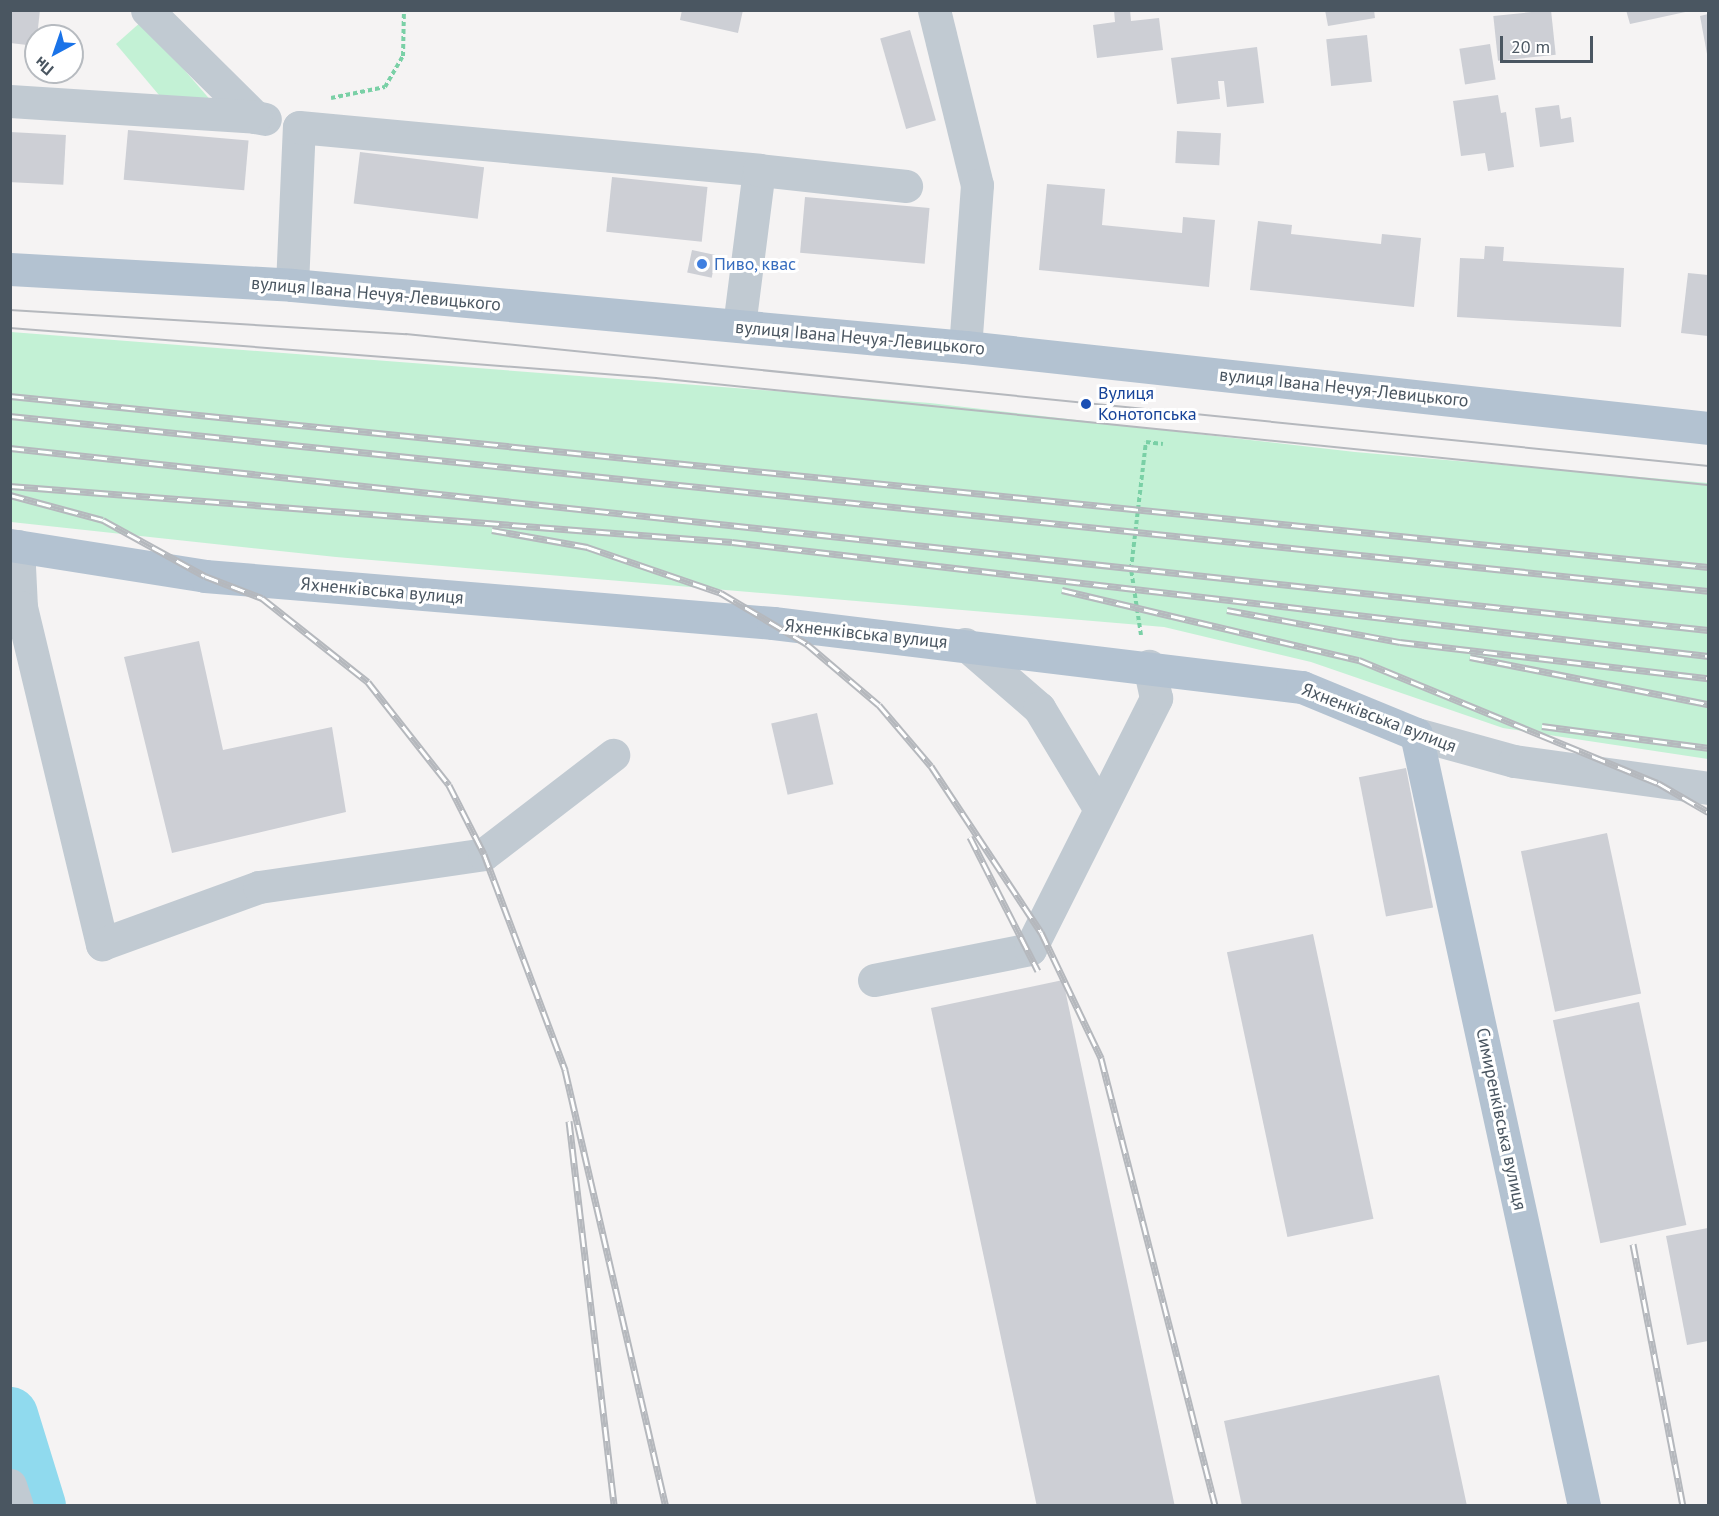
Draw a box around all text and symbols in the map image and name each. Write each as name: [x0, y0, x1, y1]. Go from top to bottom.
north arrow: [24, 24, 84, 84]
scale bar: [1503, 24, 1596, 62]
text: 20 m: [1511, 35, 1550, 58]
text: Пн: [30, 53, 57, 80]
place label: Пиво, квас: [714, 253, 798, 275]
marker: Пиво, квас: [695, 257, 709, 271]
street label: вулиця Івана Нечуя-Левицького: [250, 272, 502, 316]
street label: вулиця Івана Нечуя-Левицького: [734, 316, 986, 360]
street label: вулиця Івана Нечуя-Левицького: [1218, 364, 1470, 412]
place label: Вулиця Конотопська: [1098, 383, 1197, 426]
marker: Вулиця Конотопська: [1079, 397, 1093, 411]
street label: Яхненківська вулиця: [300, 573, 464, 609]
street label: Яхненківська вулиця: [783, 615, 949, 653]
street label: Яхненківська вулиця: [1299, 679, 1459, 757]
street label: Симиренківська вулиця: [1471, 1026, 1531, 1212]

